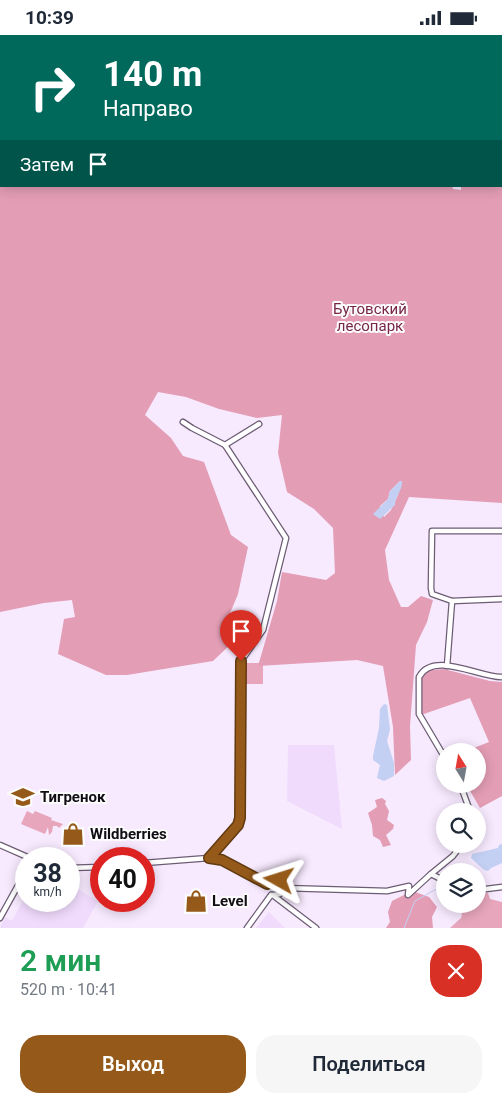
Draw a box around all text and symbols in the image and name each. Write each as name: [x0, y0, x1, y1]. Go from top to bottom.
text: 10:39: [25, 6, 74, 29]
text: 140 m: [103, 54, 202, 95]
icon: right: [20, 55, 85, 120]
text: Направо: [103, 96, 193, 121]
icon: arrive: [84, 150, 112, 178]
text: Затем: [20, 153, 74, 176]
park label: Бутовский лесопарк: [333, 300, 407, 335]
pin: [220, 610, 262, 661]
icon: arrive: [227, 617, 255, 645]
north arrow: [436, 743, 486, 793]
map controls: [436, 743, 486, 913]
school or university icon: Тигренок: [10, 784, 36, 810]
place label: Тигренок: [40, 788, 106, 806]
button: search: [436, 803, 486, 853]
shop icon: Wildberries: [60, 821, 86, 847]
place label: Wildberries: [90, 825, 167, 843]
speed limit sign: 40: [90, 847, 155, 912]
position arrow: [252, 853, 304, 905]
text: 38: [33, 859, 62, 888]
button: layers: [436, 863, 486, 913]
text: km/h: [33, 885, 62, 899]
shop icon: Level: [183, 888, 209, 914]
place label: Level: [212, 892, 248, 910]
text: 2 мин: [20, 943, 101, 978]
button: close: [430, 945, 482, 997]
text: 520 m · 10:41: [20, 980, 117, 999]
button: Выход: [20, 1035, 246, 1093]
button: Поделиться: [256, 1035, 482, 1093]

